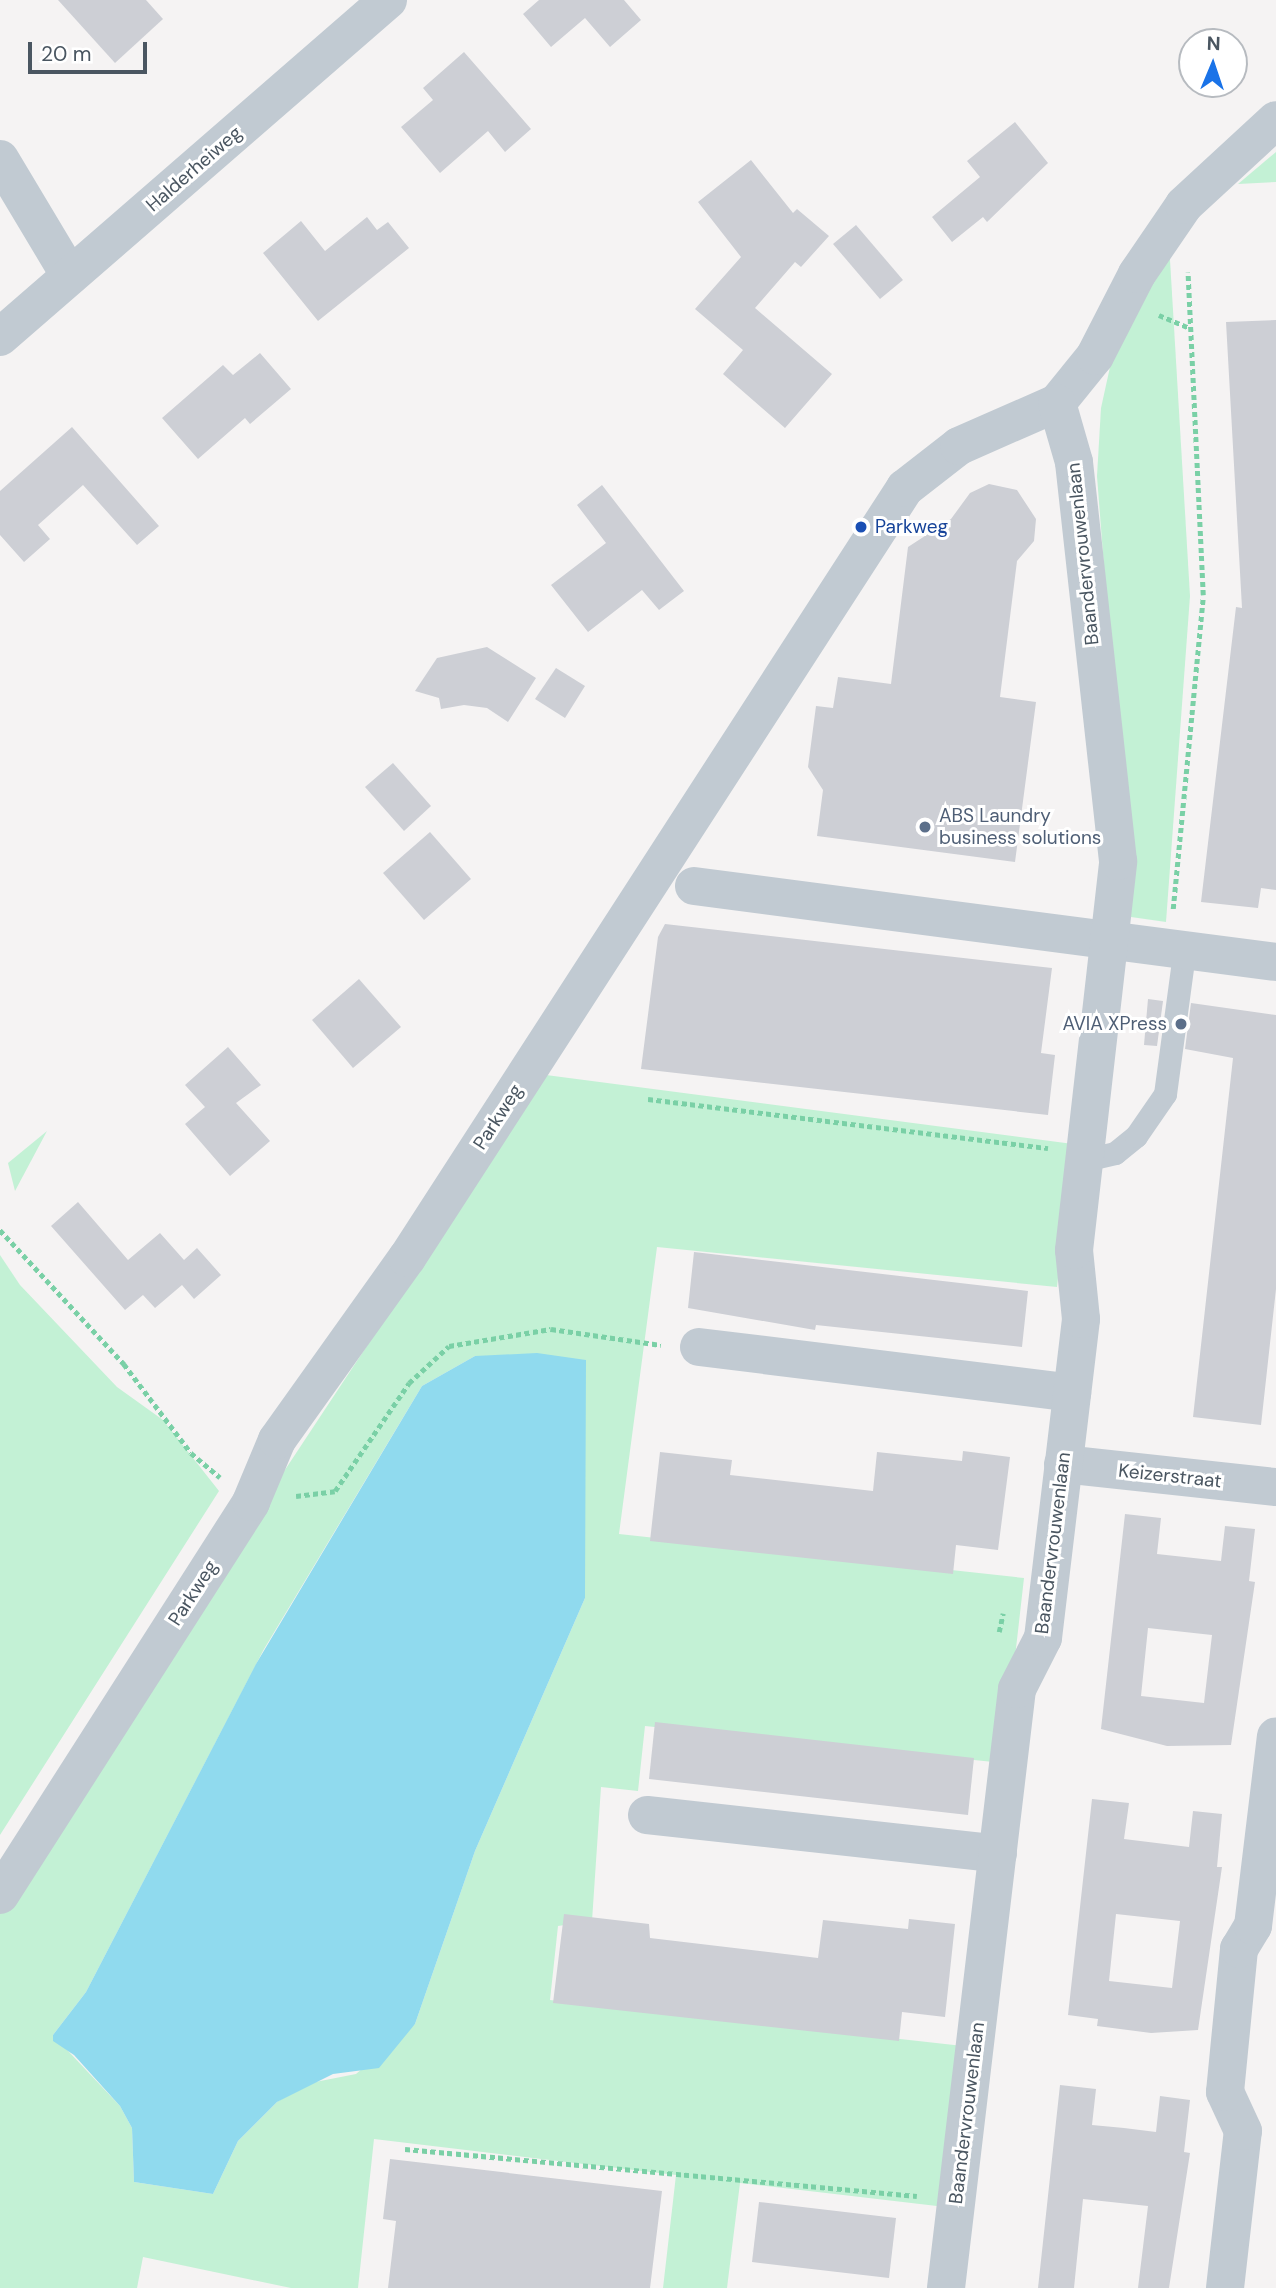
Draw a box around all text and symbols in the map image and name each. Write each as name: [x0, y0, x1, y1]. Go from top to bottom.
scale bar: [32, 28, 150, 72]
north arrow: [1178, 28, 1248, 98]
text: N: [1206, 31, 1221, 56]
text: 20 m: [41, 40, 92, 68]
street label: Halderheiweg: [142, 121, 246, 217]
street label: Baandervrouwenlaan: [1062, 462, 1104, 646]
place label: Parkweg: [875, 516, 948, 538]
marker: Parkweg: [853, 519, 869, 535]
place label: ABS Laundry business solutions: [939, 805, 1101, 849]
marker: ABS Laundry business solutions: [917, 819, 933, 835]
place label: AVIA XPress: [1062, 1013, 1167, 1035]
marker: AVIA XPress: [1173, 1016, 1189, 1032]
street label: Parkweg: [469, 1080, 527, 1154]
street label: Baandervrouwenlaan: [1031, 1451, 1075, 1635]
street label: Keizerstraat: [1117, 1459, 1223, 1493]
street label: Parkweg: [164, 1556, 222, 1630]
street label: Baandervrouwenlaan: [945, 2021, 989, 2205]

